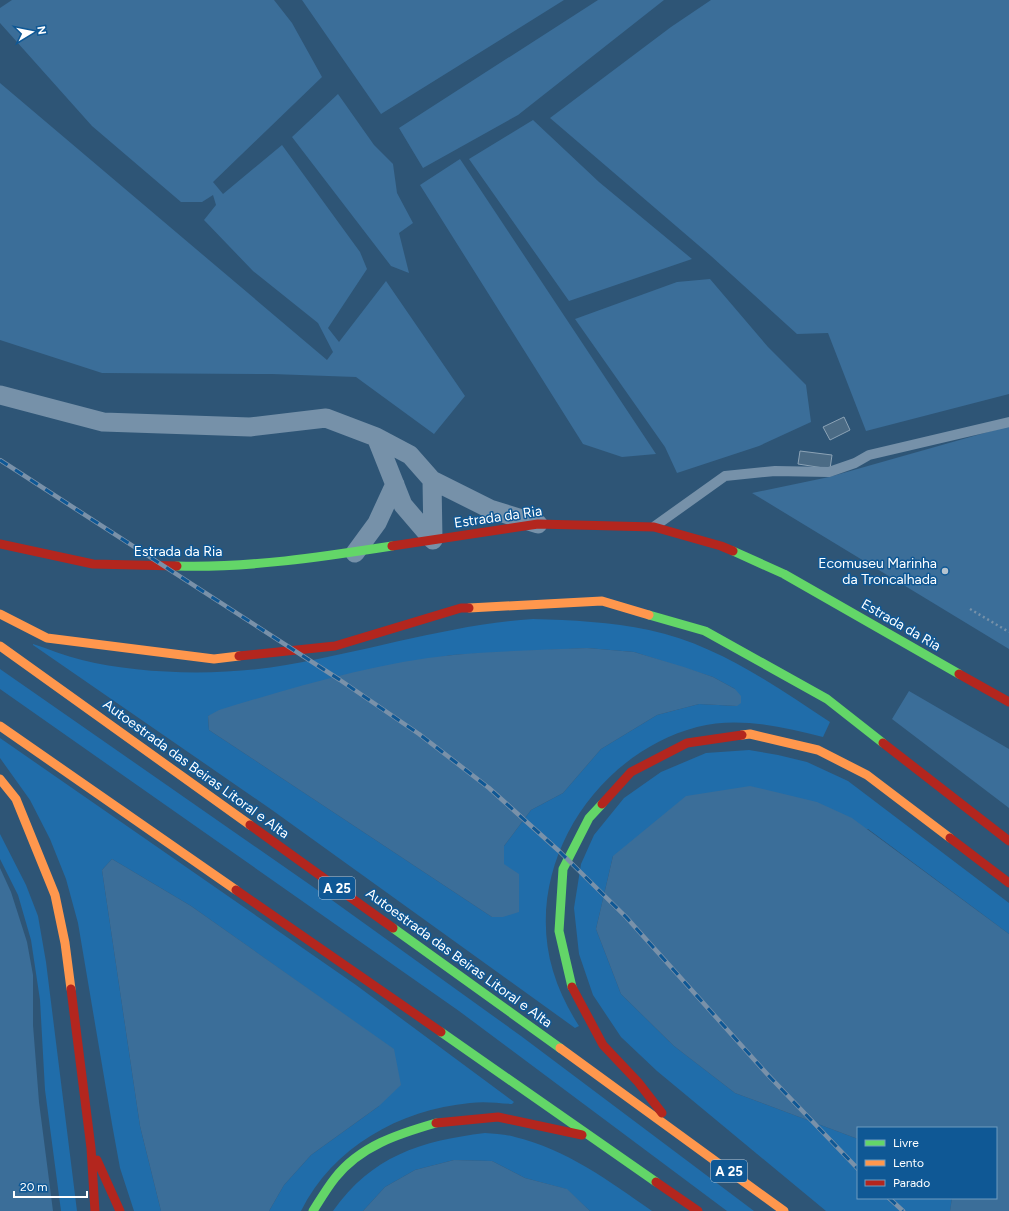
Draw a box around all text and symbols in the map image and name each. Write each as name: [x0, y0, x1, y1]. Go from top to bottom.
north arrow: [12, 12, 52, 52]
text: N: [34, 25, 48, 36]
street label: Estrada da Ria: [453, 502, 543, 532]
street label: Estrada da Ria: [134, 543, 222, 560]
place label: Ecomuseu Marinha da Troncalhada: [818, 555, 937, 588]
marker: Ecomuseu Marinha da Troncalhada: [940, 566, 950, 576]
street label: Estrada da Ria: [858, 595, 944, 655]
street label: Autoestrada das Beiras Litoral e Alta: [100, 696, 292, 842]
road number: A 25: [319, 877, 355, 899]
street label: Autoestrada das Beiras Litoral e Alta: [363, 885, 555, 1031]
legend: [857, 1127, 997, 1199]
text: Livre: [893, 1136, 919, 1150]
text: Lento: [893, 1156, 924, 1170]
road number: A 25: [711, 1160, 747, 1182]
scale bar: [14, 1173, 87, 1199]
text: Parado: [893, 1176, 930, 1190]
text: 20 m: [20, 1180, 48, 1194]

